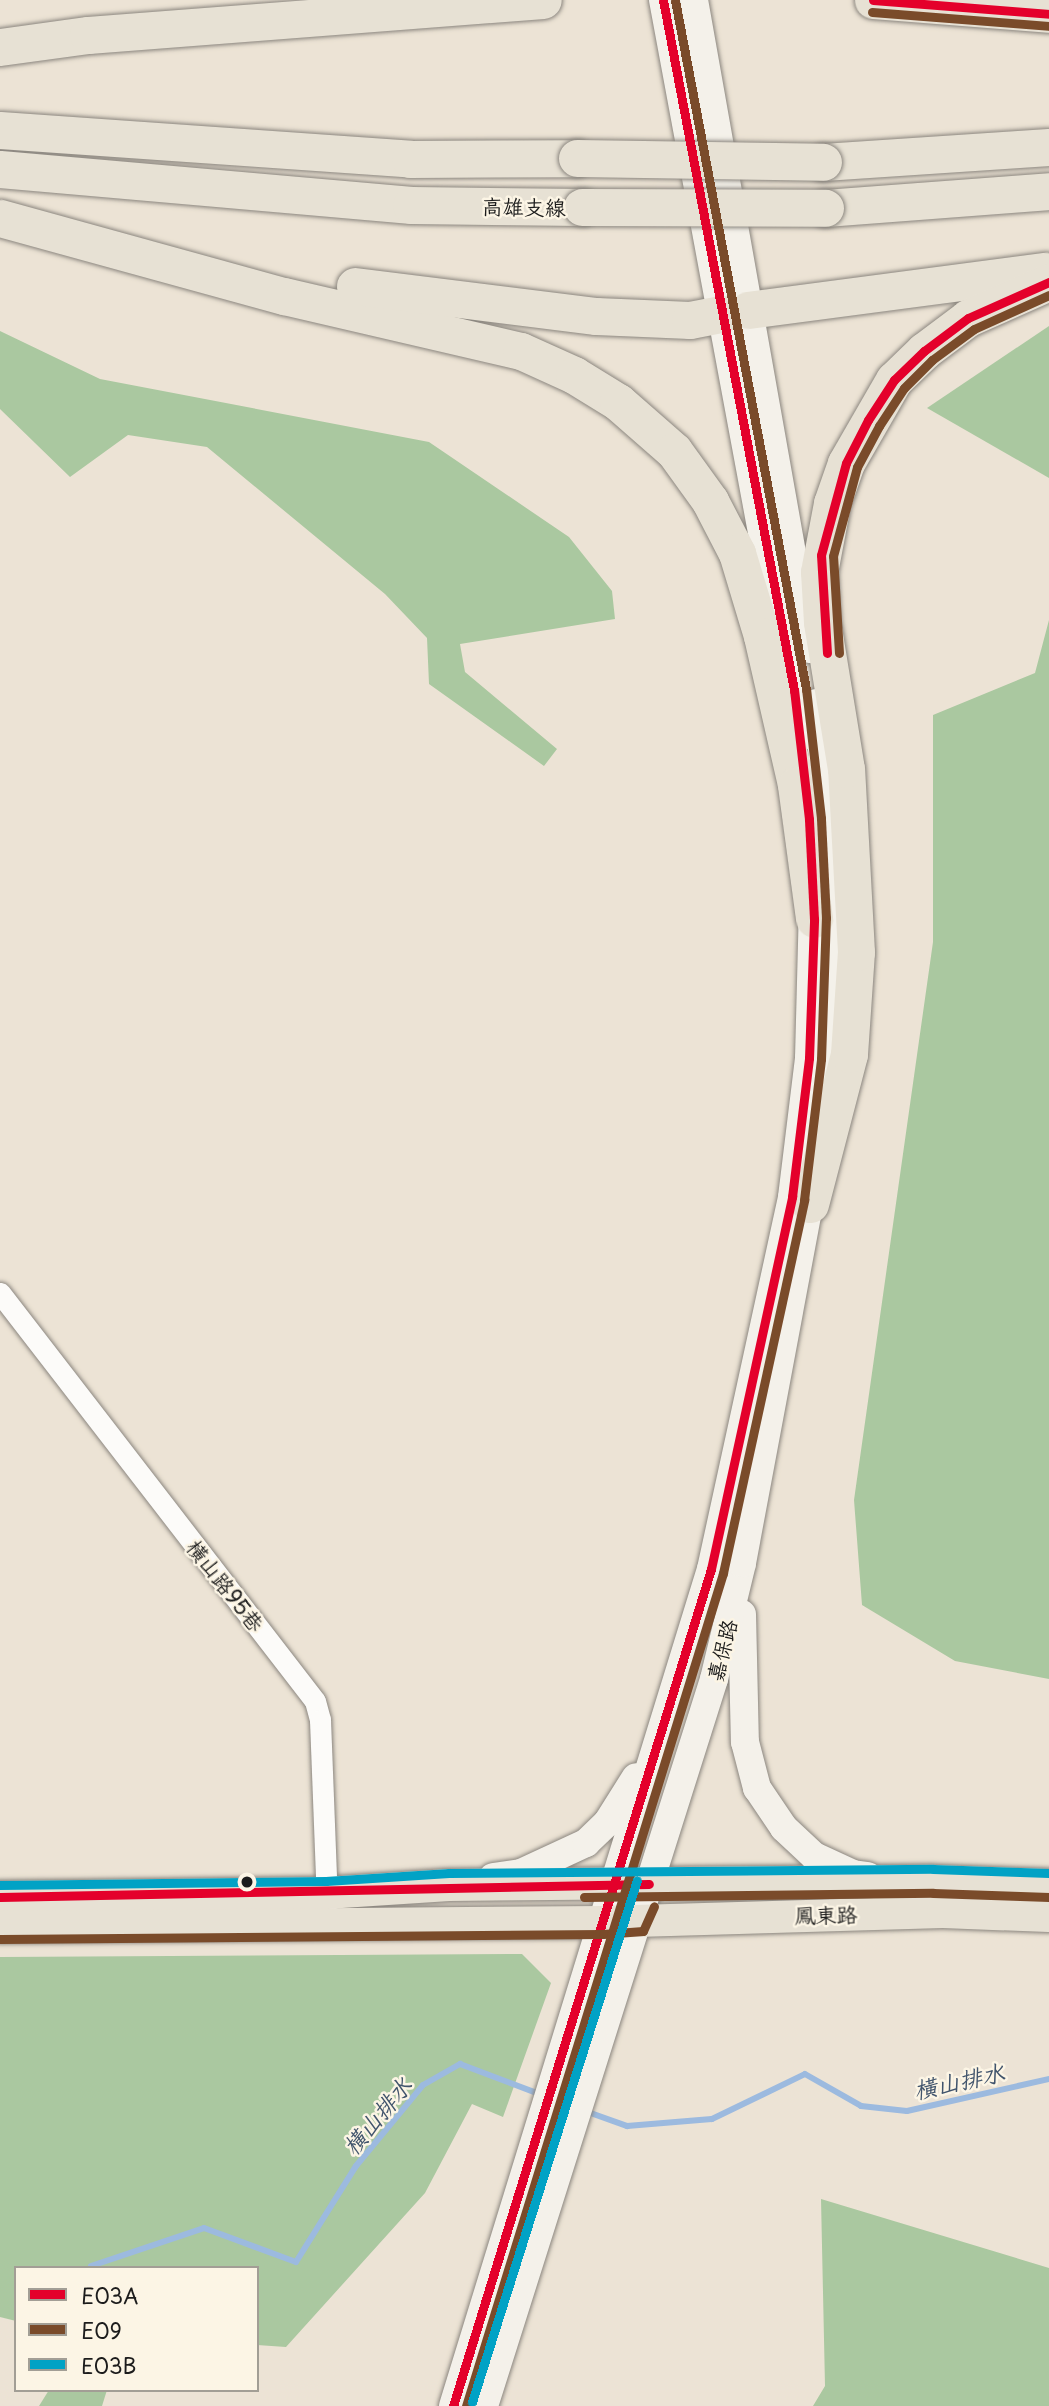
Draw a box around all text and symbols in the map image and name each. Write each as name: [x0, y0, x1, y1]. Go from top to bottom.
street label: 高雄支線: [482, 193, 566, 219]
street label: 橫山路95巷: [182, 1534, 270, 1636]
street label: 嘉保路: [701, 1616, 741, 1684]
unlabelled marker: [240, 1875, 254, 1889]
street label: 鳳東路: [794, 1901, 858, 1927]
water label: 橫山排水: [911, 2058, 1007, 2104]
water label: 橫山排水: [337, 2072, 417, 2160]
legend: [14, 2266, 259, 2392]
text: E03A: [81, 2279, 138, 2311]
text: E09: [81, 2314, 122, 2346]
text: E03B: [81, 2349, 136, 2381]

